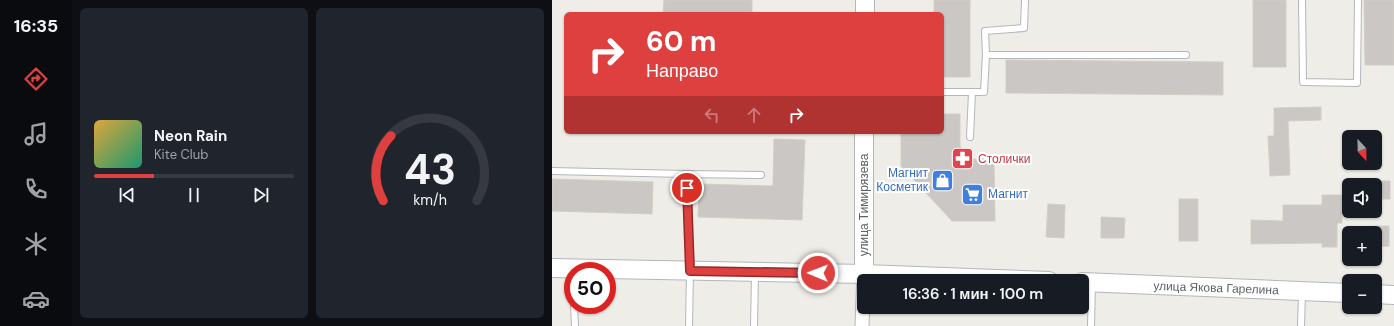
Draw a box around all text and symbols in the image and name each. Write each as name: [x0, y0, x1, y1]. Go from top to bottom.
text: 16:35: [14, 14, 58, 38]
text: 60 m: [646, 23, 716, 60]
icon: right: [580, 28, 632, 80]
text: Направо: [646, 59, 718, 83]
icon: directions: [22, 65, 50, 93]
icon: left: [701, 104, 723, 126]
icon: ahead: [743, 104, 765, 126]
icon: right: [785, 104, 807, 126]
icon: music: [22, 120, 50, 148]
text: Neon Rain: [154, 126, 227, 146]
north arrow: [1342, 130, 1382, 170]
map controls: [1342, 130, 1382, 314]
text: 43: [404, 143, 456, 197]
text: Kite Club: [154, 146, 208, 163]
pharmacy icon: Столички: [949, 146, 975, 172]
place label: Столички: [978, 151, 1030, 167]
street label: улица Тимирязева: [856, 153, 872, 256]
place label: Магнит Косметик: [876, 165, 929, 195]
shop icon: Магнит Косметик: [930, 167, 956, 193]
pin: [670, 171, 704, 205]
icon: phone: [22, 175, 50, 203]
icon: arrive: [676, 177, 698, 199]
button: sound: [1342, 178, 1382, 218]
supermarket icon: Магнит: [959, 181, 985, 207]
icon: previous: [116, 184, 138, 206]
icon: pause: [183, 184, 205, 206]
icon: next: [250, 184, 272, 206]
place label: Магнит: [988, 186, 1029, 202]
text: km/h: [413, 191, 447, 209]
button: +: [1342, 226, 1382, 266]
icon: climate: [22, 230, 50, 258]
position arrow: [797, 252, 839, 294]
speed limit sign: 50: [564, 262, 616, 314]
button: −: [1342, 274, 1382, 314]
street label: улица Якова Гарелина: [1153, 278, 1279, 298]
text: 16:36 · 1 мин · 100 m: [903, 284, 1043, 304]
icon: car: [22, 285, 50, 313]

